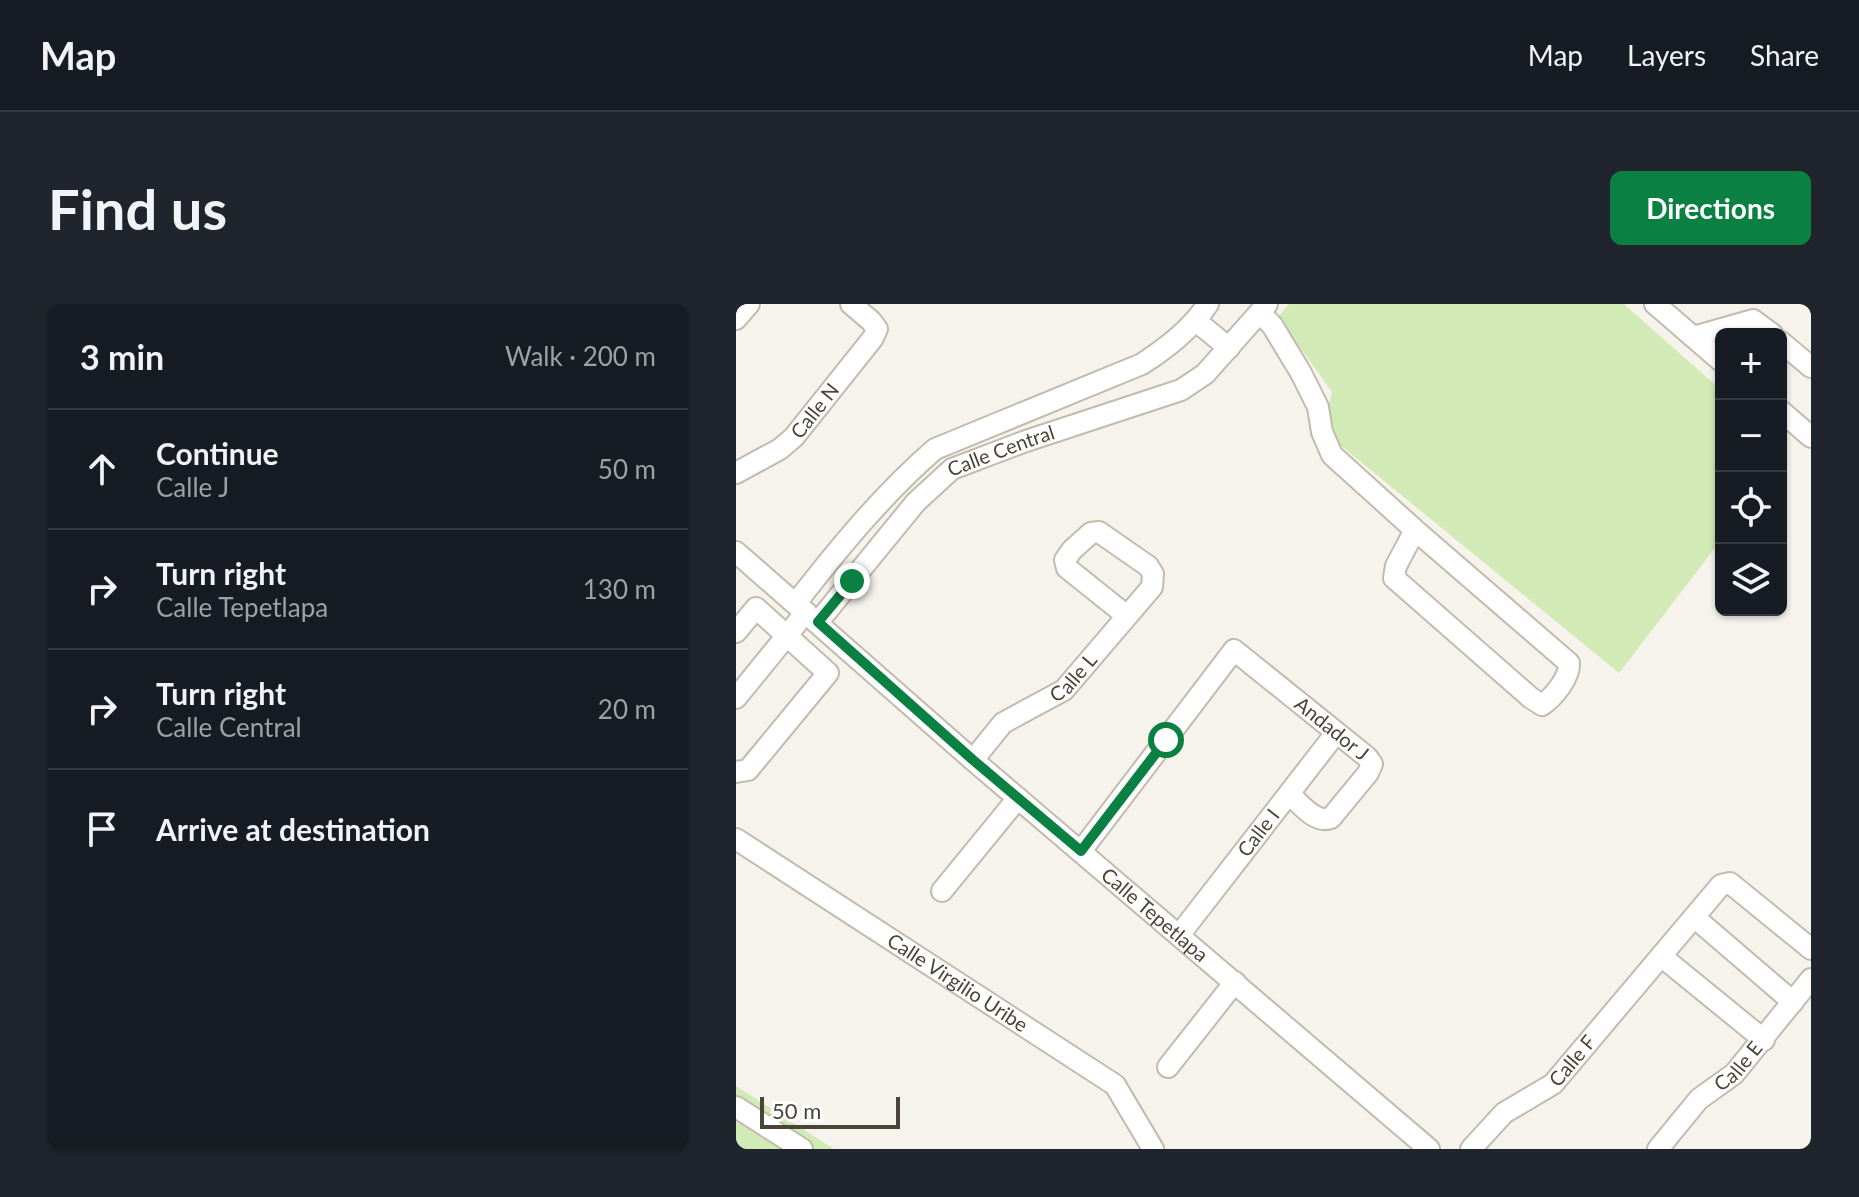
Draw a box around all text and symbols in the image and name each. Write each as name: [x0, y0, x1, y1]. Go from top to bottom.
text: Map: [40, 32, 116, 78]
text: Map: [1528, 38, 1583, 72]
text: Layers: [1627, 38, 1706, 72]
text: Share: [1750, 38, 1819, 72]
button: Directions: [1610, 171, 1811, 245]
text: Find us: [48, 175, 227, 242]
map controls: [1715, 328, 1787, 616]
button: +: [1715, 328, 1787, 400]
text: 3 min: [80, 336, 164, 377]
text: Walk · 200 m: [505, 340, 656, 372]
street label: Calle N: [785, 378, 843, 443]
button: −: [1715, 400, 1787, 472]
street label: Calle Central: [944, 420, 1057, 481]
text: Continue: [156, 435, 279, 471]
icon: ahead: [80, 447, 124, 491]
text: 50 m: [598, 453, 656, 485]
text: Calle J: [156, 471, 229, 503]
button: locate: [1715, 472, 1787, 544]
button: layers: [1715, 544, 1787, 616]
text: Turn right: [156, 555, 286, 591]
route end: [834, 563, 870, 599]
icon: right: [80, 567, 124, 611]
text: 130 m: [583, 573, 656, 605]
text: Calle Tepetlapa: [156, 591, 328, 623]
street label: Calle L: [1045, 648, 1101, 707]
text: Turn right: [156, 675, 286, 711]
icon: right: [80, 687, 124, 731]
street label: Andador J: [1290, 691, 1374, 765]
text: 20 m: [598, 693, 656, 725]
text: Calle Central: [156, 711, 302, 743]
route start: [1148, 722, 1184, 758]
street label: Calle I: [1232, 804, 1284, 861]
icon: arrive: [80, 807, 124, 851]
text: Arrive at destination: [156, 811, 430, 847]
street label: Calle Tepetlapa: [1097, 862, 1213, 966]
street label: Calle Virgilio Uribe: [883, 928, 1033, 1036]
street label: Calle F: [1543, 1030, 1600, 1091]
street label: Calle E: [1709, 1036, 1767, 1096]
scale bar: [760, 1093, 900, 1129]
text: 50 m: [772, 1097, 821, 1124]

